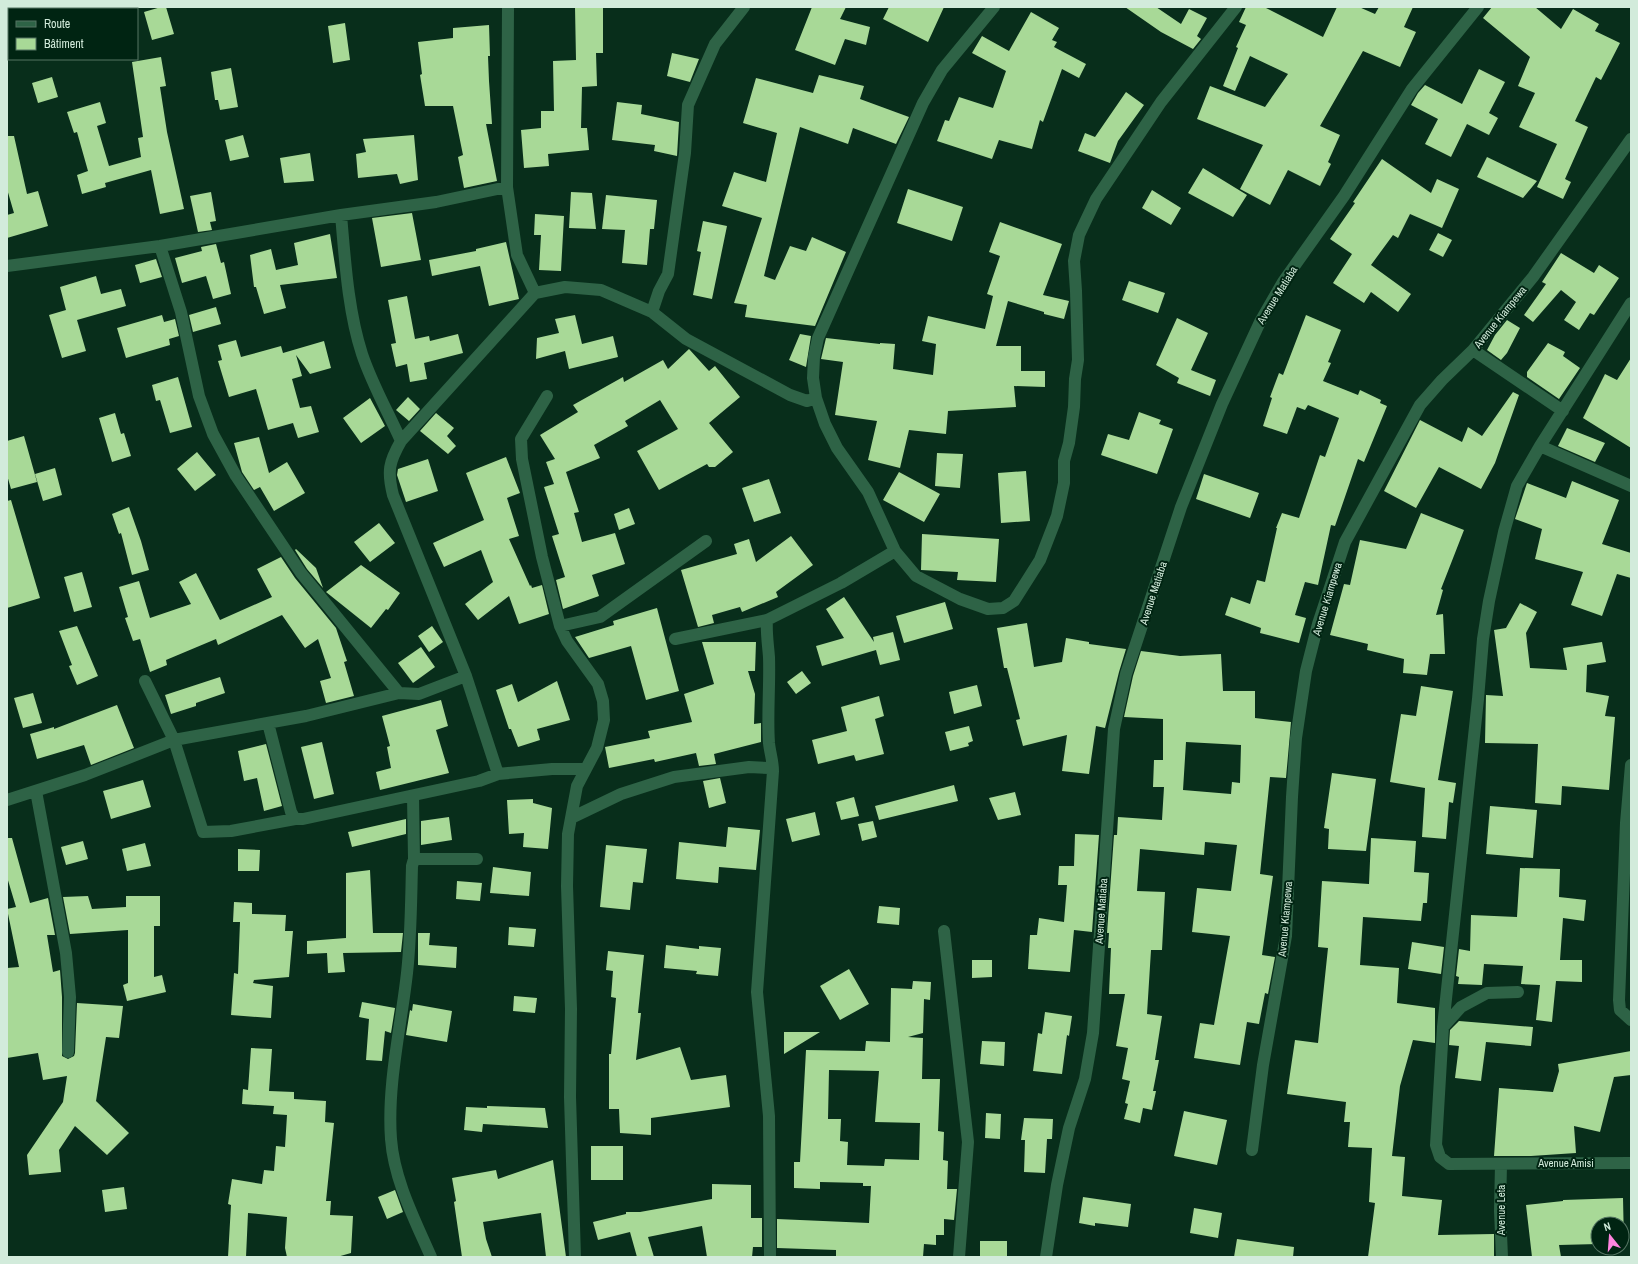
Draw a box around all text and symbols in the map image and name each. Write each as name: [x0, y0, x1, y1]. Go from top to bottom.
legend: [8, 8, 138, 60]
text: Route: [44, 16, 70, 32]
text: Bâtiment: [44, 36, 84, 52]
street label: Avenue Matiaba: [1253, 263, 1300, 327]
street label: Avenue Kiampewa: [1470, 283, 1529, 352]
street label: Avenue Matiaba: [1136, 560, 1170, 627]
street label: Avenue Kiampewa: [1309, 561, 1345, 638]
street label: Avenue Matiaba: [1092, 878, 1110, 945]
street label: Avenue Kiampewa: [1275, 881, 1295, 958]
street label: Avenue Amisi: [1537, 1156, 1594, 1170]
street label: Avenue Leta: [1494, 1185, 1508, 1236]
north arrow: [1590, 1216, 1630, 1256]
text: N: [1602, 1219, 1612, 1234]

